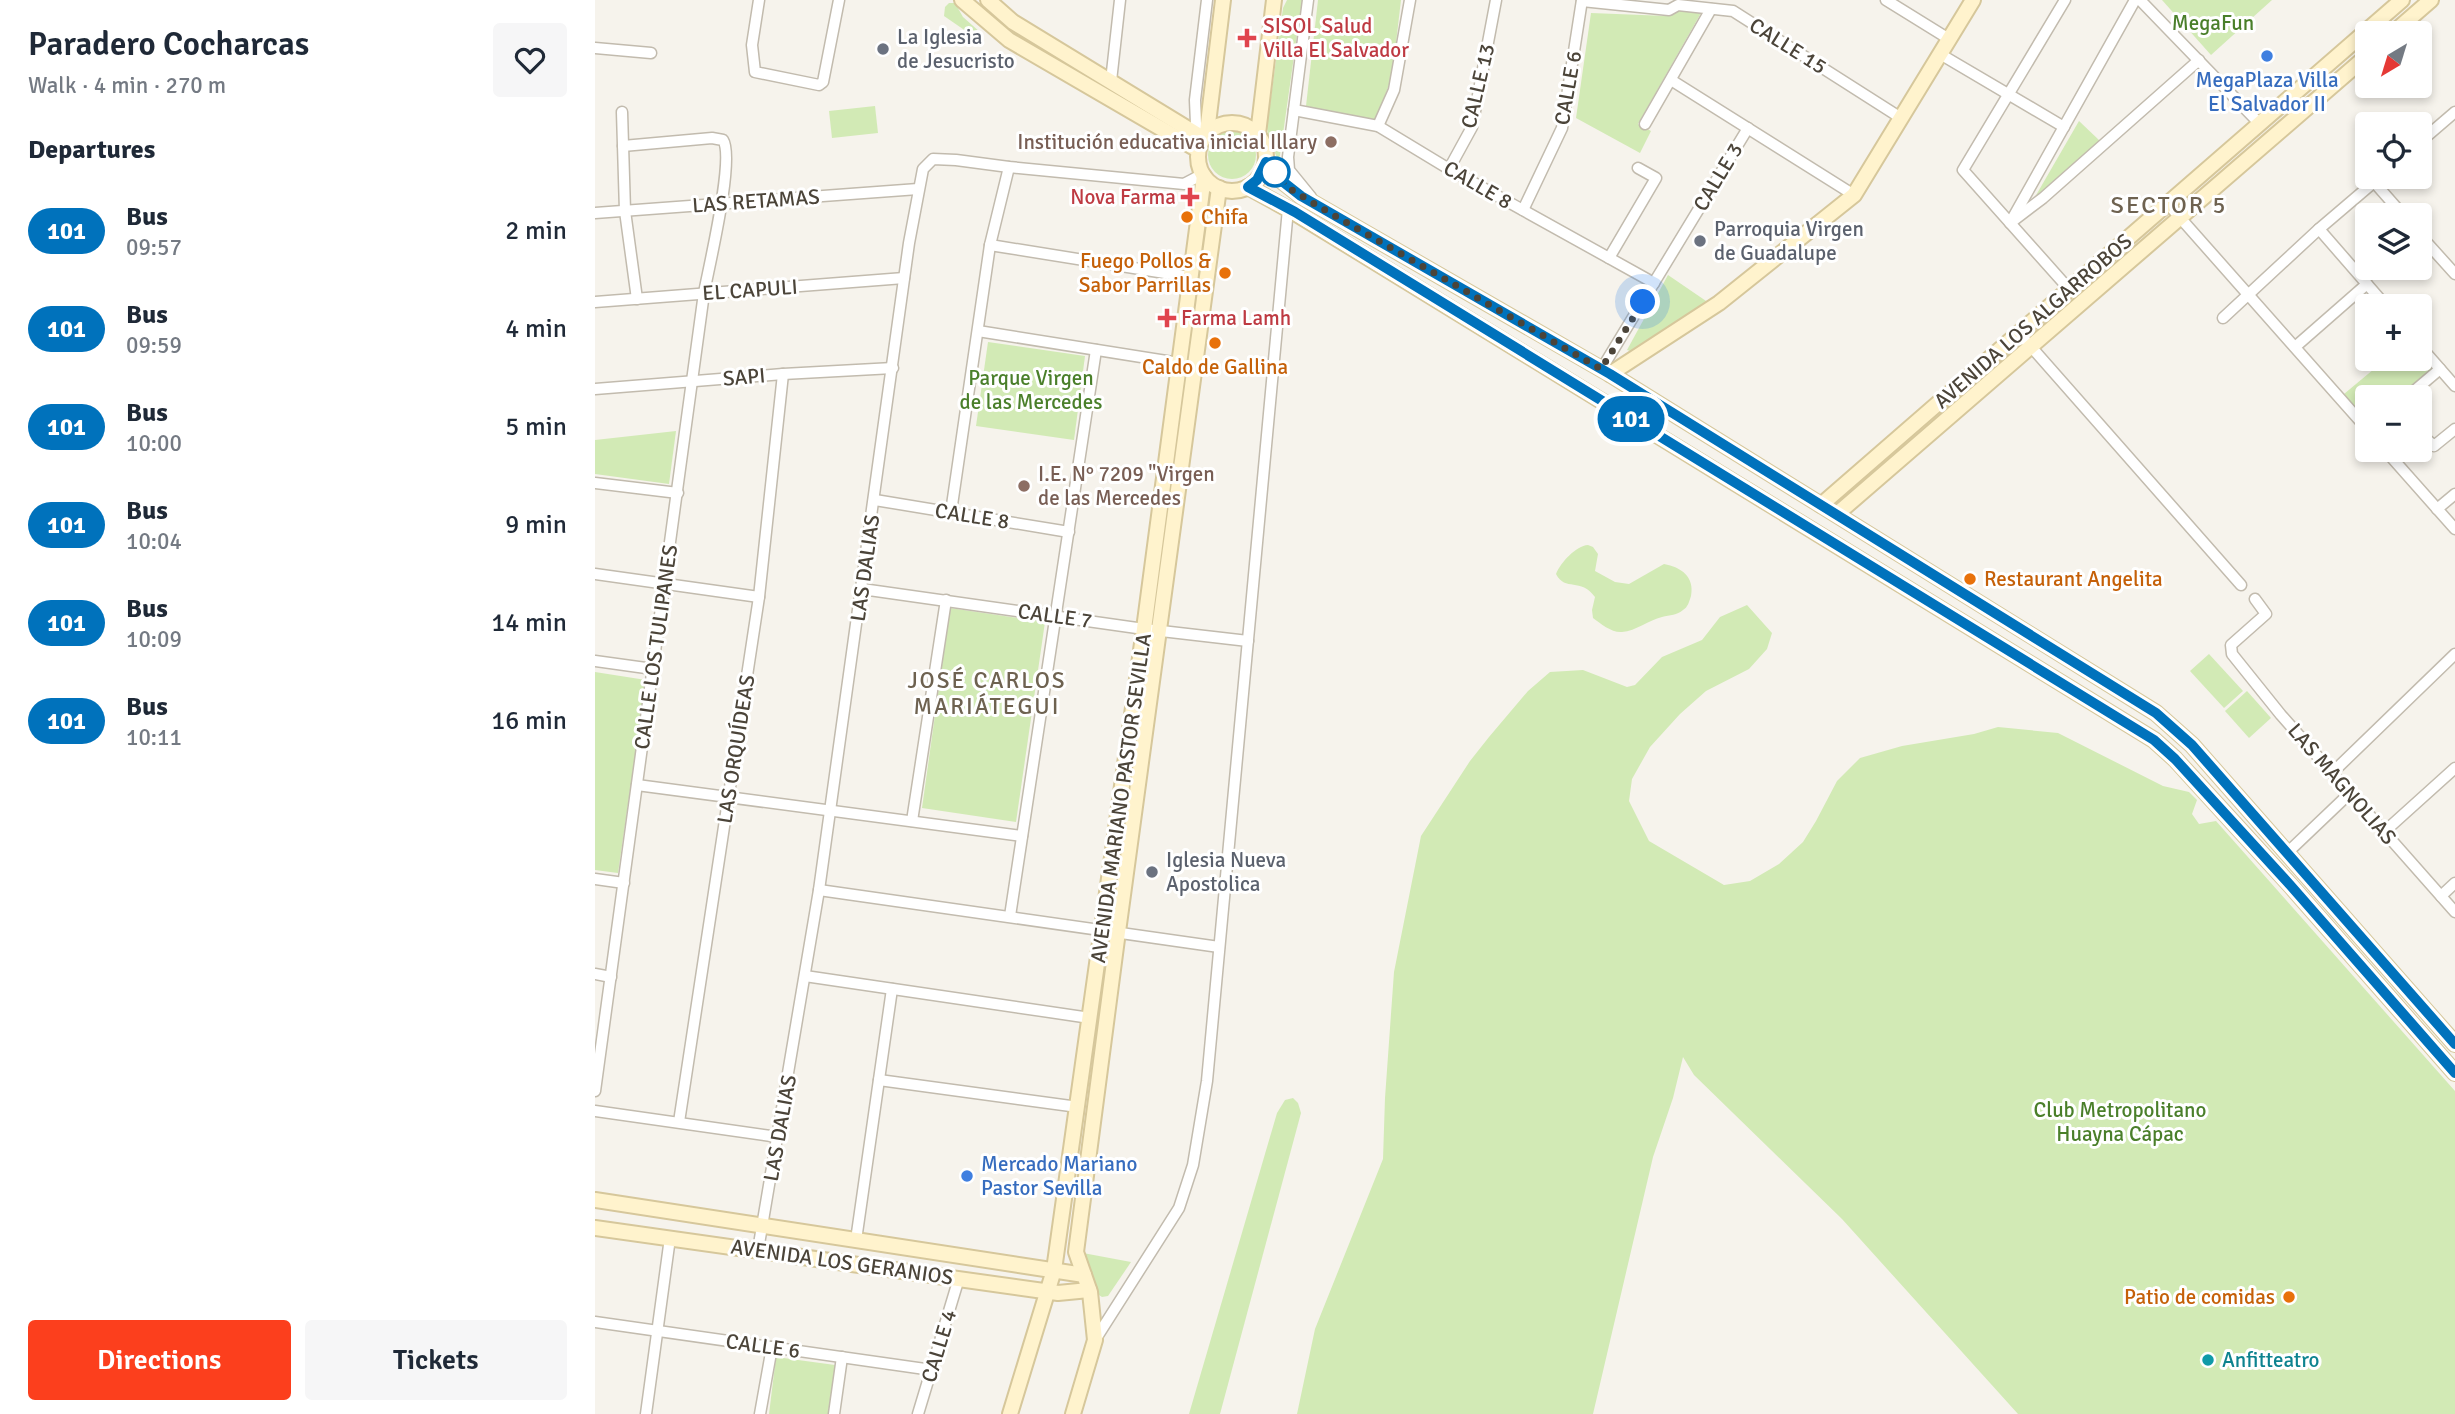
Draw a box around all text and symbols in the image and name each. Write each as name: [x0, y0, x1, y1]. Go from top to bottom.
park label: MegaFun: [2172, 10, 2254, 36]
street label: CALLE 15: [1745, 12, 1831, 80]
place label: SISOL Salud Villa El Salvador: [1263, 13, 1409, 63]
north arrow: [2355, 21, 2433, 98]
map controls: [2355, 21, 2432, 462]
button: heart: [493, 23, 567, 97]
text: Paradero Cocharcas: [28, 24, 309, 65]
place label: La Iglesia de Jesucristo: [897, 24, 1015, 74]
marker: SISOL Salud Villa El Salvador: [1237, 28, 1257, 48]
marker: La Iglesia de Jesucristo: [875, 41, 891, 57]
street label: CALLE 13: [1456, 41, 1500, 131]
marker: MegaPlaza Villa El Salvador II: [2259, 48, 2275, 64]
street label: CALLE 6: [1549, 49, 1587, 127]
place label: MegaPlaza Villa El Salvador II: [2195, 67, 2339, 117]
text: Walk · 4 min · 270 m: [28, 71, 226, 100]
button: locate: [2355, 112, 2432, 189]
place label: Institución educativa inicial Illary: [1017, 129, 1317, 155]
text: Departures: [28, 134, 155, 166]
marker: Institución educativa inicial Illary: [1323, 134, 1339, 150]
street label: CALLE 3: [1688, 138, 1748, 216]
street label: CALLE 8: [1439, 155, 1517, 215]
unlabelled marker: [1260, 157, 1290, 187]
street label: LAS RETAMAS: [691, 184, 821, 218]
place label: Nova Farma: [1070, 184, 1176, 210]
marker: Nova Farma: [1182, 189, 1198, 205]
district label: SECTOR 5: [2111, 190, 2227, 220]
text: Bus: [126, 201, 168, 233]
button: layers: [2355, 203, 2432, 280]
place label: Chifa: [1201, 204, 1248, 230]
marker: Chifa: [1179, 209, 1195, 225]
text: 2 min: [505, 215, 567, 247]
text: 101: [47, 216, 86, 246]
place label: Parroquia Virgen de Guadalupe: [1714, 216, 1864, 266]
street label: AVENIDA LOS ALGARROBOS: [1929, 228, 2137, 414]
text: 09:57: [126, 233, 182, 262]
marker: Parroquia Virgen de Guadalupe: [1692, 233, 1708, 249]
place label: Fuego Pollos & Sabor Parrillas: [1079, 248, 1211, 298]
marker: Fuego Pollos & Sabor Parrillas: [1217, 265, 1233, 281]
street label: EL CAPULI: [701, 274, 799, 306]
your location: [1625, 284, 1660, 319]
button: +: [2355, 294, 2432, 371]
text: Bus: [126, 299, 168, 331]
place label: Farma Lamh: [1181, 305, 1291, 331]
marker: Farma Lamh: [1159, 310, 1175, 326]
text: 4 min: [505, 313, 567, 345]
text: 101: [47, 314, 86, 344]
text: 09:59: [126, 331, 182, 360]
marker: Caldo de Gallina: [1207, 335, 1223, 351]
place label: Caldo de Gallina: [1142, 354, 1288, 380]
street label: SAPI: [722, 362, 766, 392]
park label: Parque Virgen de las Mercedes: [960, 365, 1102, 415]
button: −: [2355, 385, 2432, 462]
line badge: 101: [1591, 396, 1671, 442]
text: Bus: [126, 397, 168, 429]
text: 101: [1612, 404, 1650, 434]
text: 5 min: [505, 411, 567, 443]
text: 101: [47, 412, 86, 442]
text: 10:00: [126, 429, 182, 458]
place label: I.E. N° 7209 "Virgen de las Mercedes: [1038, 461, 1215, 511]
marker: I.E. N° 7209 "Virgen de las Mercedes: [1016, 478, 1032, 494]
text: Bus: [126, 495, 168, 527]
street label: CALLE 8: [933, 497, 1011, 535]
text: 9 min: [505, 509, 567, 541]
text: 101: [47, 510, 86, 540]
street label: LAS DALIAS: [845, 513, 885, 623]
text: 10:04: [126, 527, 182, 556]
street label: CALLE LOS TULIPANES: [629, 543, 683, 751]
place label: Restaurant Angelita: [1984, 566, 2163, 592]
marker: Restaurant Angelita: [1962, 571, 1978, 587]
text: Bus: [126, 593, 168, 625]
street label: CALLE 7: [1016, 598, 1094, 634]
text: 14 min: [491, 607, 567, 639]
text: 101: [47, 608, 86, 638]
text: 10:09: [126, 625, 182, 654]
street label: AVENIDA MARIANO PASTOR SEVILLA: [1085, 631, 1157, 964]
district label: JOSÉ CARLOS MARIÁTEGUI: [907, 666, 1067, 721]
street label: LAS ORQUÍDEAS: [711, 673, 761, 825]
text: Bus: [126, 691, 168, 723]
text: 16 min: [491, 705, 567, 737]
text: 101: [47, 706, 86, 736]
street label: LAS MAGNOLIAS: [2282, 718, 2402, 850]
text: 10:11: [126, 723, 182, 752]
place label: Iglesia Nueva Apostolica: [1166, 847, 1286, 897]
marker: Iglesia Nueva Apostolica: [1144, 864, 1160, 880]
street label: LAS DALIAS: [758, 1073, 802, 1183]
park label: Club Metropolitano Huayna Cápac: [2034, 1097, 2206, 1147]
place label: Mercado Mariano Pastor Sevilla: [981, 1151, 1137, 1201]
marker: Mercado Mariano Pastor Sevilla: [959, 1168, 975, 1184]
street label: AVENIDA LOS GERANIOS: [729, 1234, 955, 1290]
place label: Patio de comidas: [2124, 1284, 2275, 1310]
marker: Patio de comidas: [2281, 1289, 2297, 1305]
street label: CALLE 4: [916, 1306, 962, 1386]
button: Directions: [28, 1320, 291, 1400]
button: Tickets: [305, 1320, 567, 1400]
street label: CALLE 6: [724, 1328, 802, 1364]
place label: Anfitteatro: [2222, 1347, 2319, 1373]
marker: Anfitteatro: [2200, 1352, 2216, 1368]

